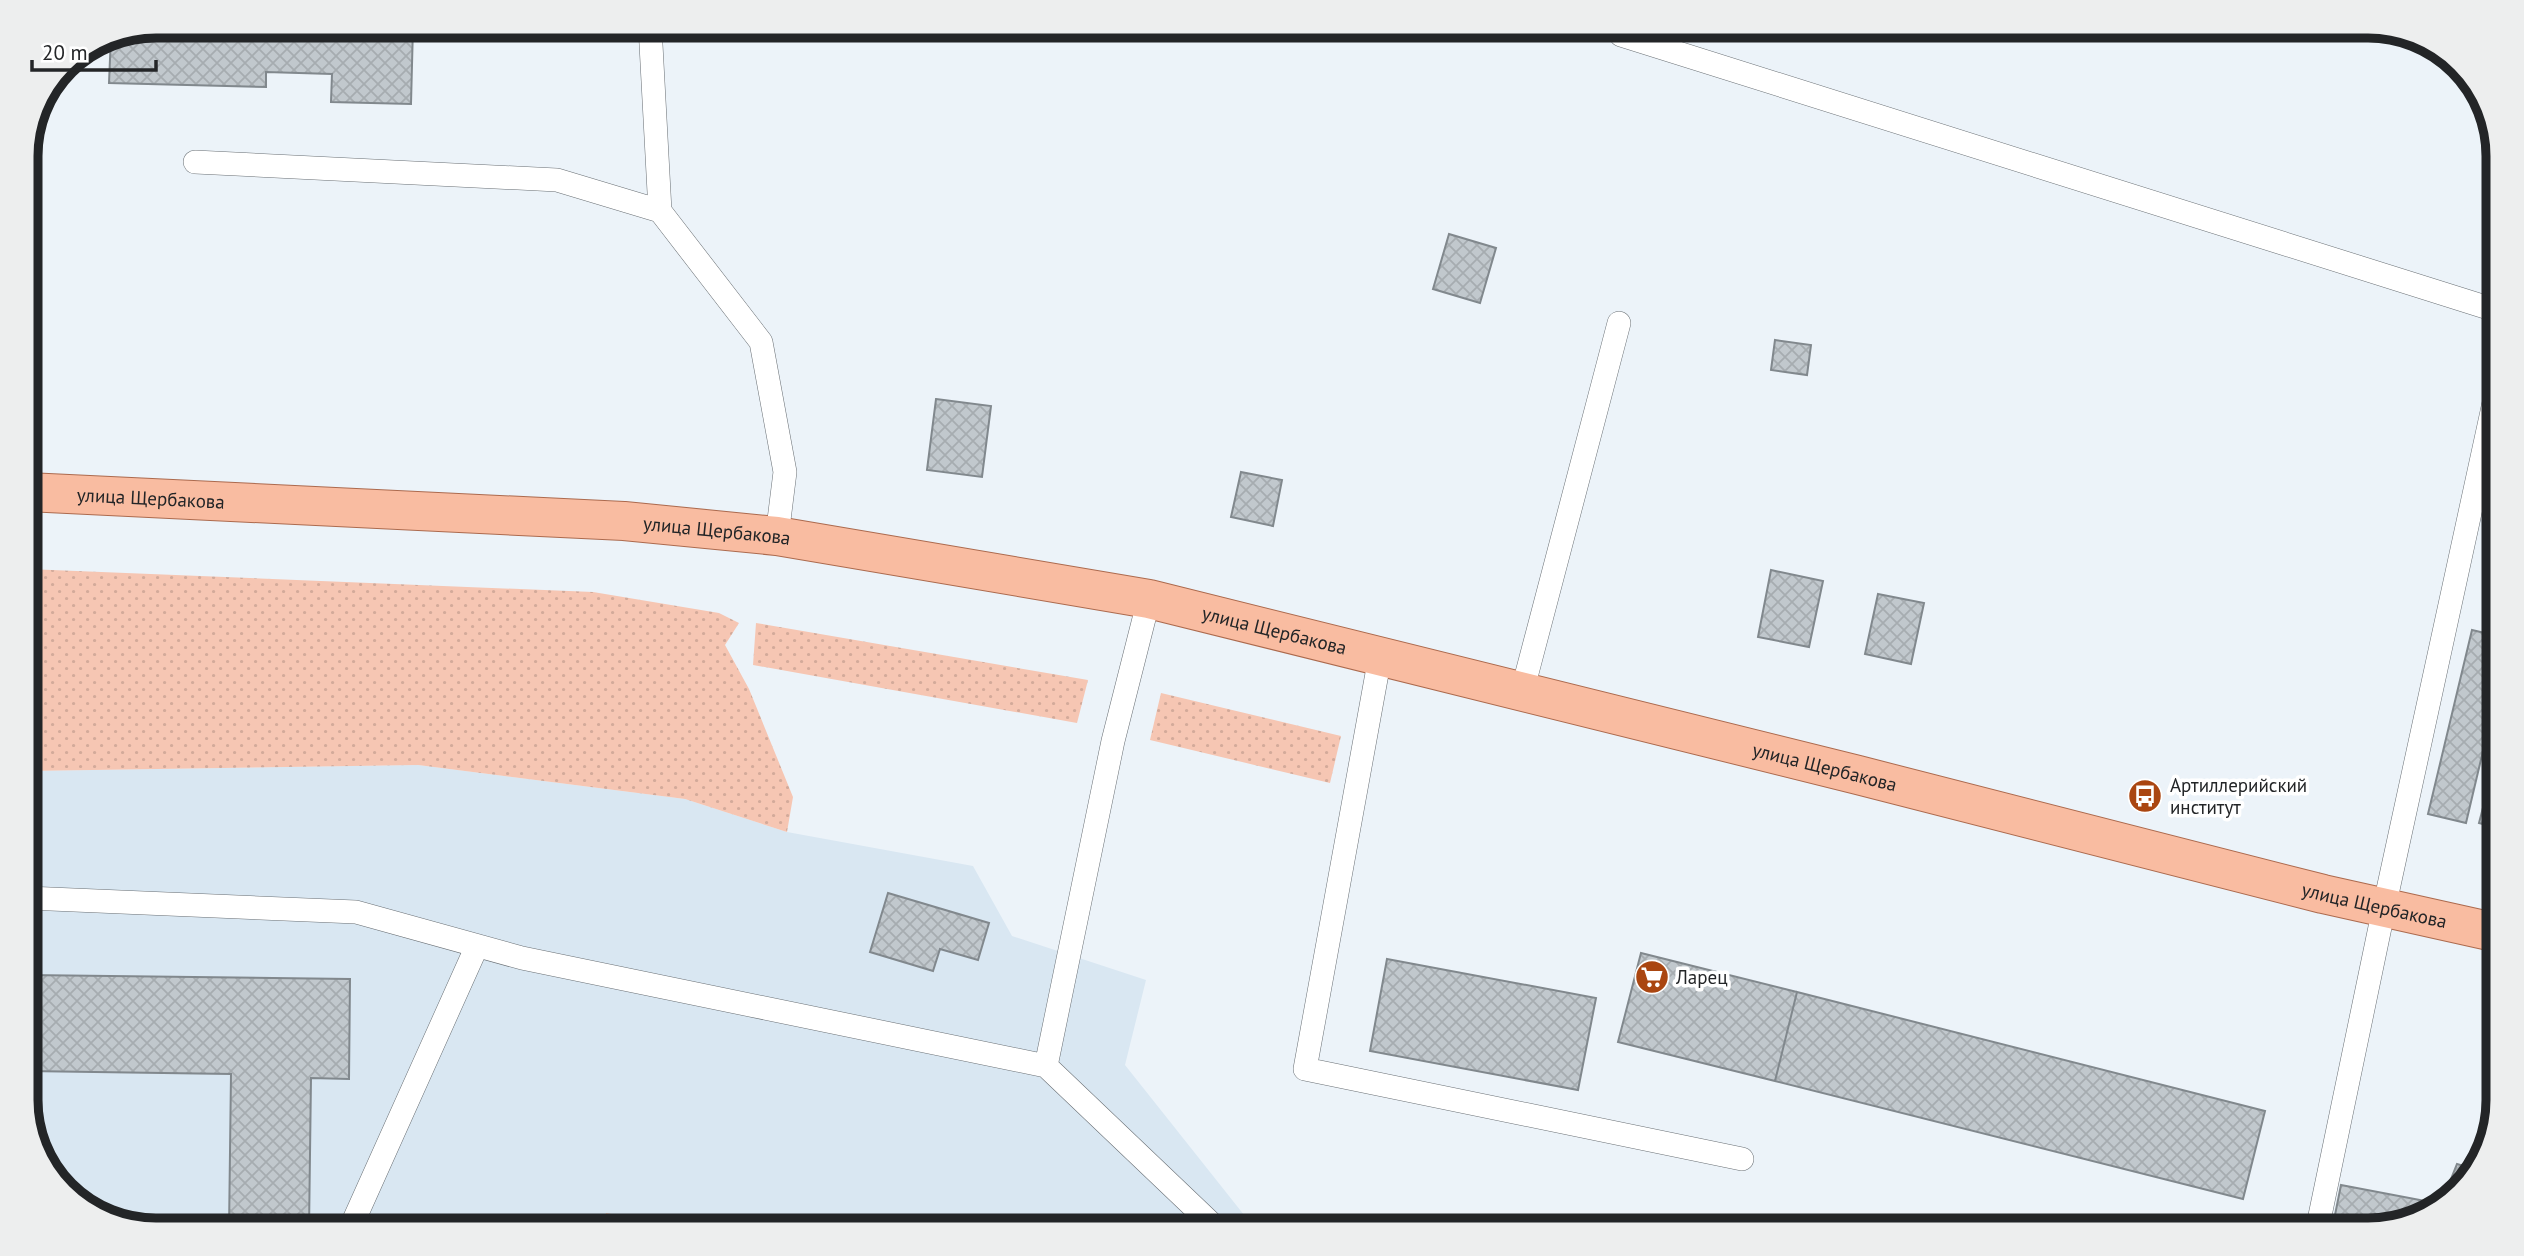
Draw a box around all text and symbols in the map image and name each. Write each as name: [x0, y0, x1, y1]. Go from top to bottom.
scale bar: [32, 28, 156, 72]
text: 20 m: [42, 39, 88, 66]
street label: улица Щербакова: [76, 482, 225, 514]
street label: улица Щербакова: [642, 511, 792, 550]
street label: улица Щербакова: [1200, 601, 1349, 660]
street label: улица Щербакова: [1750, 737, 1900, 796]
place label: Артиллерийский институт: [2170, 773, 2307, 819]
bus stop icon: Артиллерийский институт: [2126, 777, 2164, 815]
street label: улица Щербакова: [2299, 877, 2449, 933]
supermarket icon: Ларец: [1633, 958, 1671, 996]
place label: Ларец: [1675, 965, 1728, 989]

